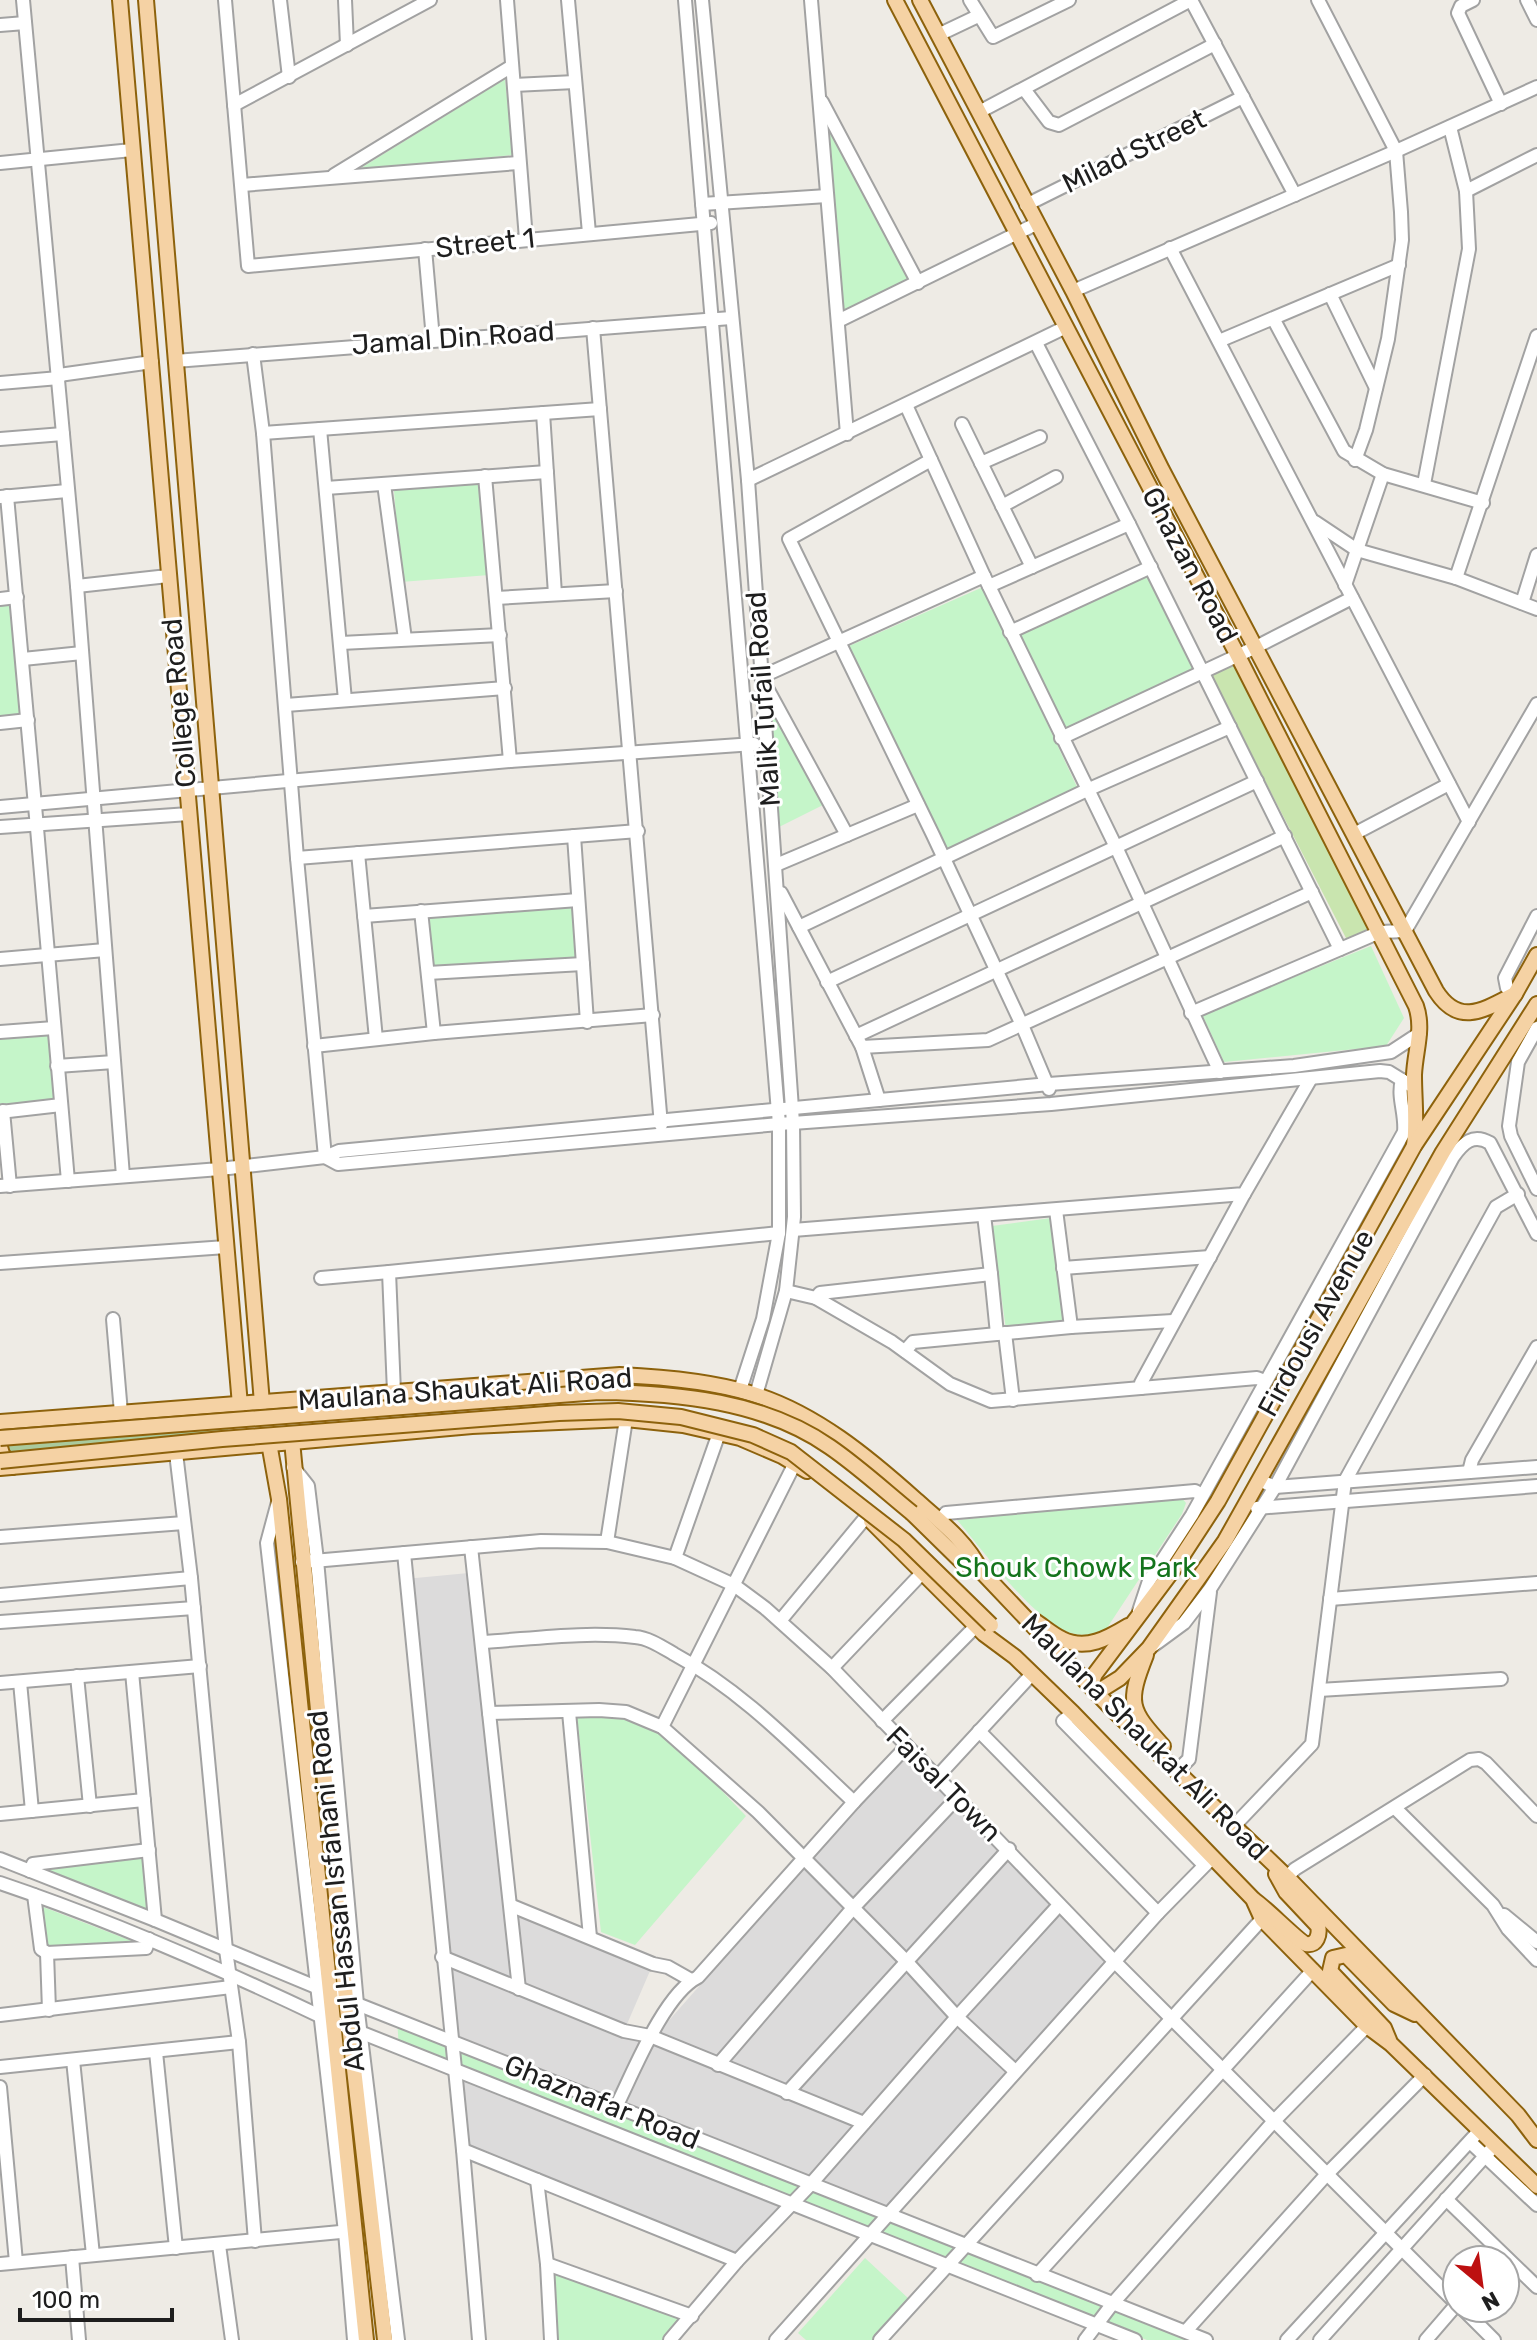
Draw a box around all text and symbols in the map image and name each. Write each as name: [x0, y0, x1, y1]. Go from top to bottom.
street label: Milad Street: [1057, 102, 1211, 200]
street label: Street 1: [434, 221, 536, 265]
street label: Jamal Din Road: [350, 314, 556, 362]
street label: Ghazan Road: [1135, 482, 1245, 648]
street label: Malik Tufail Road: [739, 590, 787, 808]
street label: College Road: [155, 617, 203, 789]
street label: Firdousi Avenue: [1251, 1224, 1381, 1422]
street label: Maulana Shaukat Ali Road: [297, 1361, 633, 1417]
park label: Shouk Chowk Park: [955, 1551, 1197, 1584]
street label: Maulana Shaukat Ali Road: [1015, 1607, 1275, 1867]
street label: Abdul Hassan Isfahani Road: [301, 1709, 371, 2073]
street label: Faisal Town: [880, 1720, 1008, 1848]
street label: Ghaznafar Road: [500, 2048, 704, 2156]
north arrow: [1441, 2244, 1521, 2324]
scale bar: [20, 2272, 172, 2322]
text: N: [1477, 2285, 1504, 2317]
text: 100 m: [32, 2286, 100, 2314]

